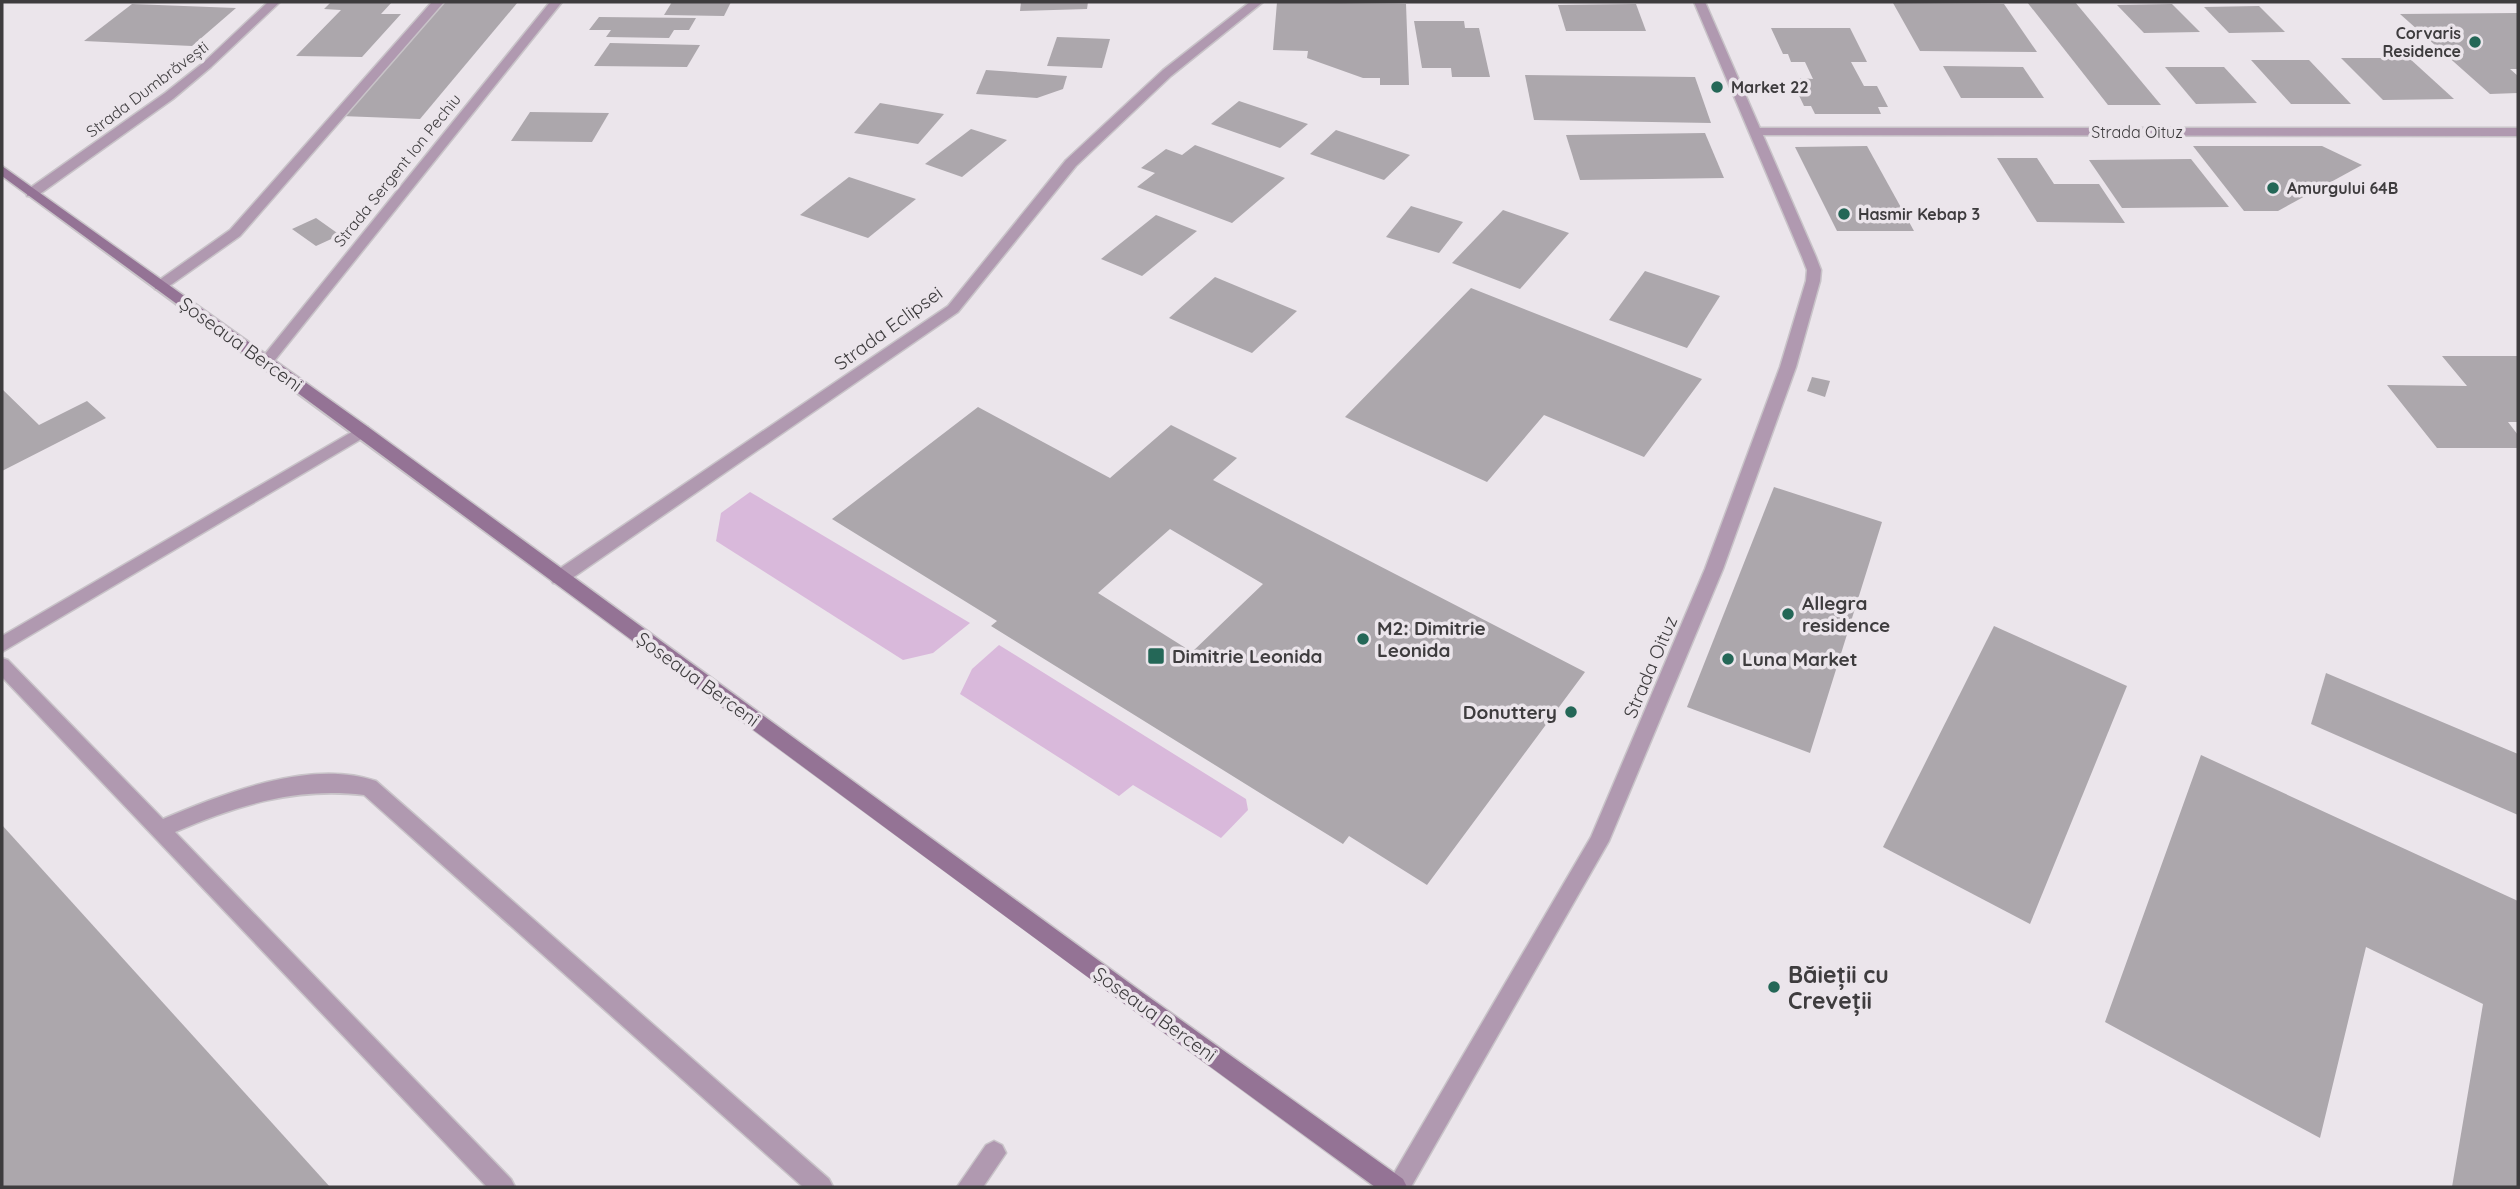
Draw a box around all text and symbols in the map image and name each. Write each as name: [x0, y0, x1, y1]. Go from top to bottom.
place label: Corvaris Residence: [2382, 23, 2461, 61]
marker: Corvaris Residence: [2467, 34, 2483, 50]
street label: Strada Dumbrăvești: [82, 36, 212, 142]
place label: Market 22: [1731, 77, 1809, 97]
marker: Market 22: [1709, 79, 1725, 95]
street label: Strada Sergent Ion Pechiu: [329, 89, 465, 251]
street label: Strada Oituz: [2091, 122, 2183, 142]
place label: Amurgului 64B: [2287, 178, 2398, 198]
marker: Amurgului 64B: [2265, 180, 2281, 196]
place label: Hasmir Kebap 3: [1858, 204, 1980, 224]
marker: Hasmir Kebap 3: [1836, 206, 1852, 222]
street label: Strada Eclipsei: [829, 281, 947, 375]
street label: Șoseaua Berceni: [175, 291, 307, 397]
place label: Allegra residence: [1802, 591, 1890, 637]
marker: Allegra residence: [1780, 606, 1796, 622]
street label: Strada Oituz: [1618, 612, 1682, 722]
place label: M2: Dimitrie Leonida: [1377, 616, 1486, 662]
street label: Șoseaua Berceni: [632, 626, 764, 732]
marker: M2: Dimitrie Leonida: [1355, 631, 1371, 647]
place label: Dimitrie Leonida: [1172, 644, 1323, 668]
marker: Dimitrie Leonida: [1146, 646, 1166, 666]
place label: Luna Market: [1742, 647, 1858, 671]
marker: Luna Market: [1720, 651, 1736, 667]
place label: Donuttery: [1463, 700, 1557, 724]
marker: Donuttery: [1563, 704, 1579, 720]
place label: Băieții cu Creveții: [1788, 960, 1889, 1016]
street label: Șoseaua Berceni: [1089, 961, 1221, 1067]
marker: Băieții cu Creveții: [1766, 979, 1782, 995]

